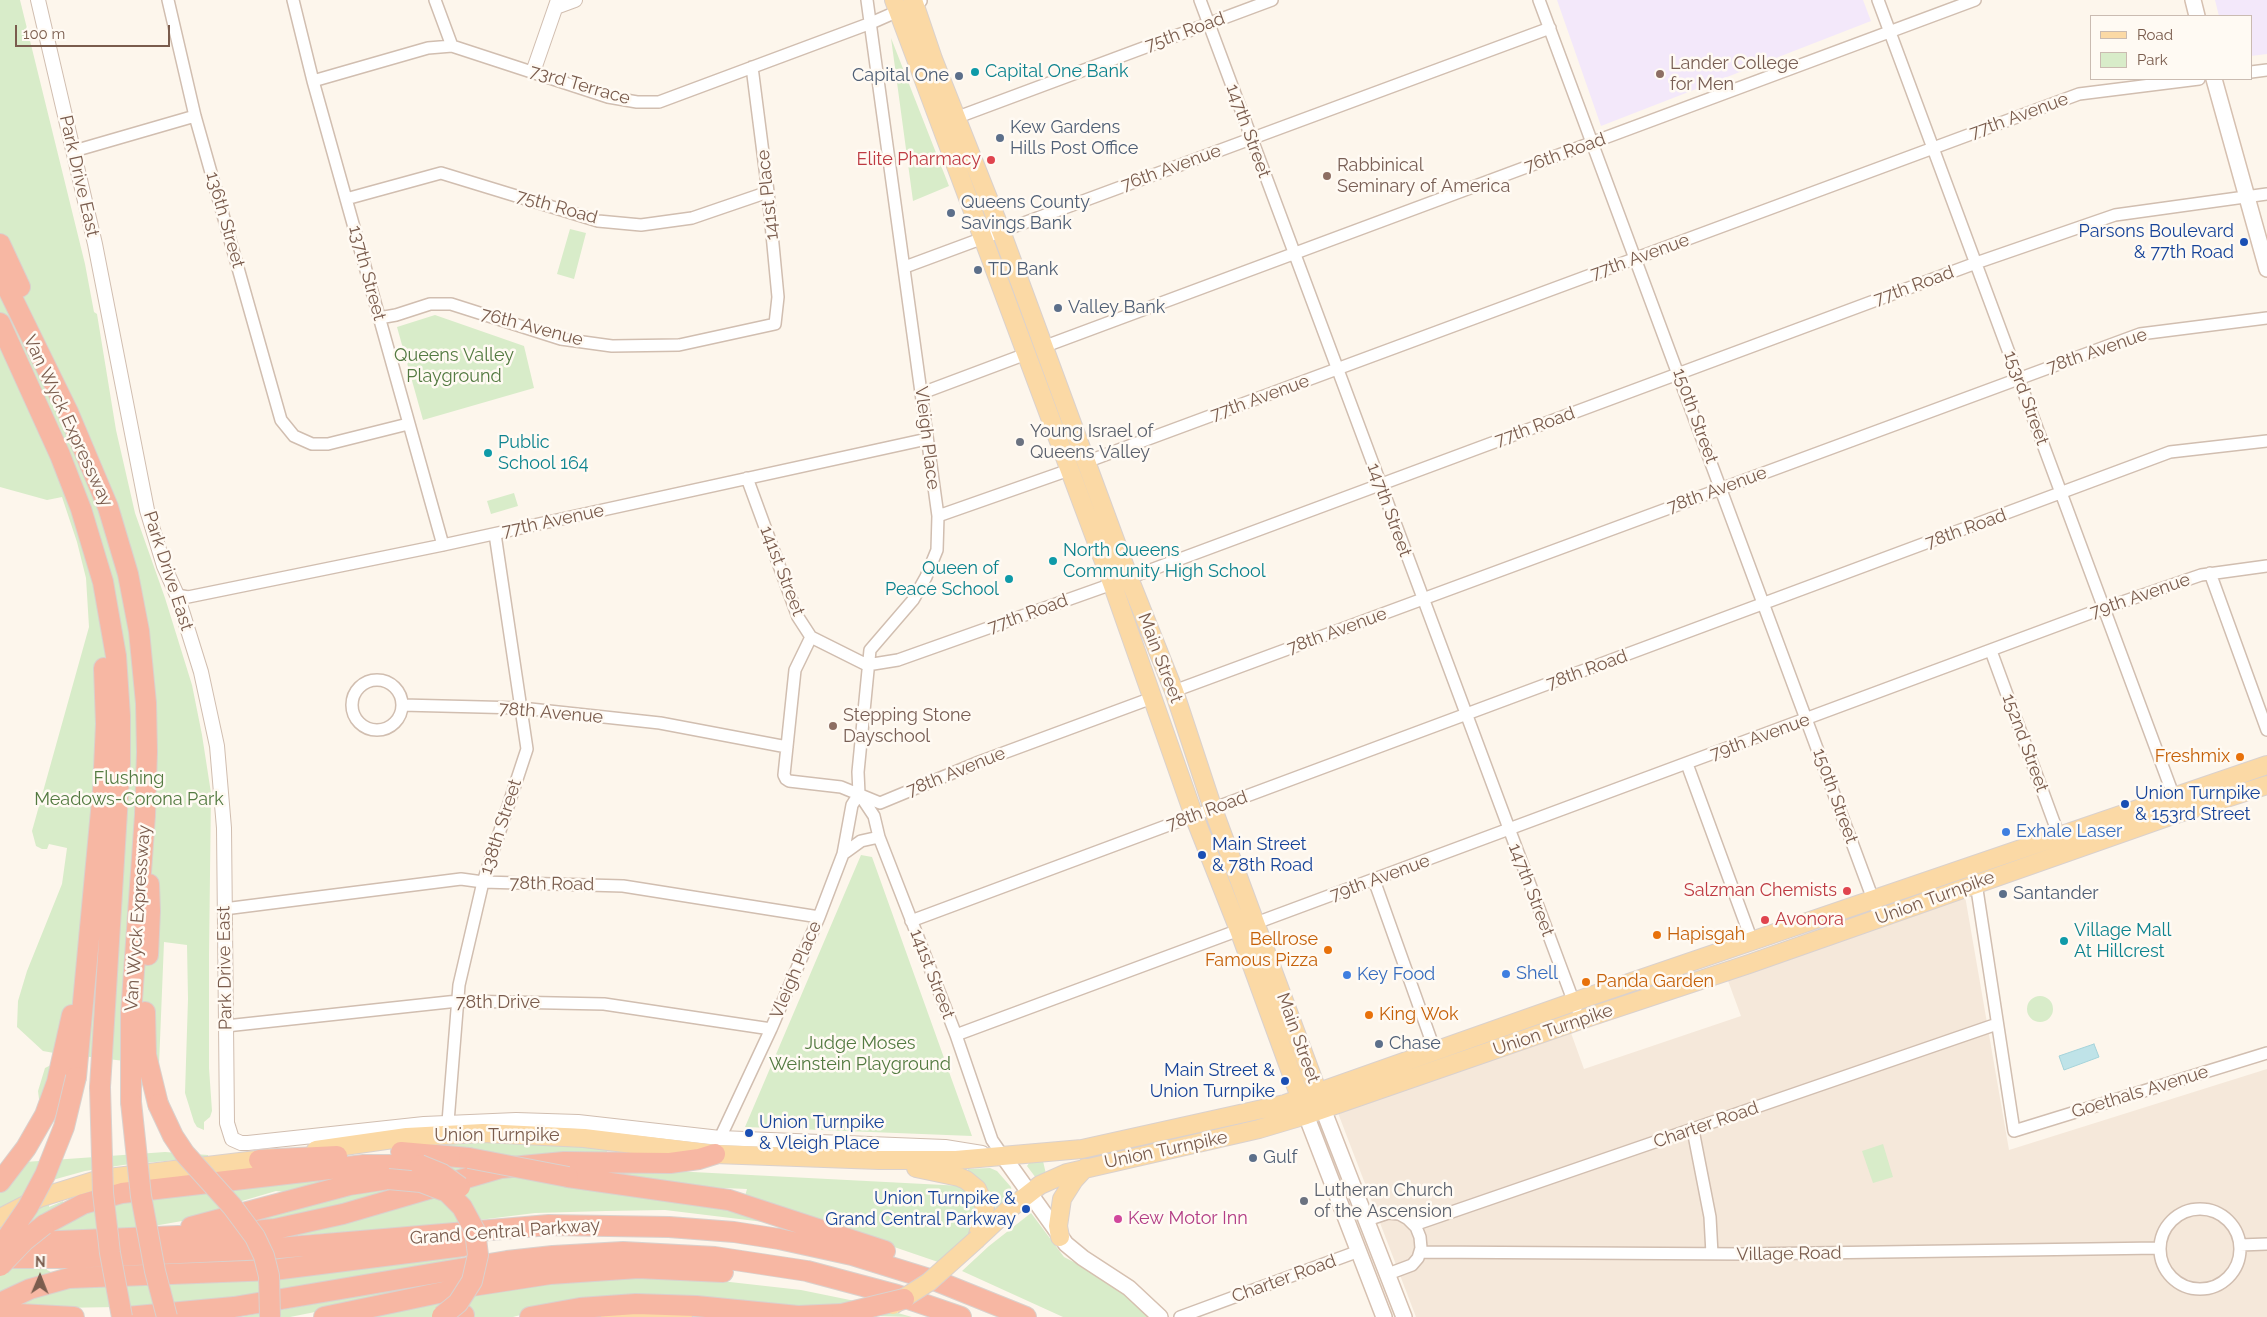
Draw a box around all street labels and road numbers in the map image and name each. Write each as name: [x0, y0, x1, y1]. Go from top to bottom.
street label: 75th Road: [1142, 8, 1228, 56]
street label: 73rd Terrace: [527, 60, 633, 110]
street label: 147th Street: [1221, 81, 1275, 181]
street label: 77th Avenue: [1967, 88, 2071, 144]
street label: Park Drive East: [54, 113, 104, 239]
street label: 76th Road: [1521, 128, 1609, 178]
street label: 76th Avenue: [1118, 140, 1224, 196]
street label: 141st Place: [753, 149, 783, 241]
street label: 136th Street: [201, 169, 249, 271]
street label: 75th Road: [514, 185, 600, 229]
street label: 137th Street: [344, 223, 390, 323]
street label: 77th Avenue: [1588, 229, 1692, 285]
street label: 77th Road: [1871, 262, 1957, 310]
street label: 76th Avenue: [479, 303, 585, 351]
street label: 78th Avenue: [2044, 324, 2150, 378]
street label: Van Wyck Expressway: [19, 332, 117, 510]
street label: 153rd Street: [1999, 348, 2053, 448]
street label: 150th Street: [1668, 366, 1722, 466]
street label: 77th Avenue: [1208, 370, 1312, 426]
street label: Vleigh Place: [910, 385, 944, 491]
street label: 77th Road: [1492, 403, 1578, 451]
street label: 147th Street: [1362, 460, 1416, 560]
street label: 78th Avenue: [1664, 462, 1770, 518]
street label: 77th Avenue: [500, 500, 606, 542]
street label: 78th Road: [1923, 504, 2009, 554]
street label: Park Drive East: [139, 509, 197, 633]
street label: 141st Street: [755, 523, 809, 619]
street label: 79th Avenue: [2087, 569, 2193, 623]
street label: 77th Road: [985, 590, 1071, 638]
street label: 78th Avenue: [1284, 603, 1390, 659]
street label: Main Street: [1133, 610, 1187, 706]
street label: 78th Road: [1544, 645, 1630, 695]
street label: 152nd Street: [1997, 691, 2053, 795]
street label: 78th Avenue: [498, 698, 604, 728]
street label: 79th Avenue: [1707, 709, 1813, 765]
street label: 78th Avenue: [903, 742, 1009, 802]
street label: 150th Street: [1808, 746, 1862, 846]
street label: 138th Street: [475, 777, 527, 877]
street label: 78th Road: [1164, 786, 1250, 836]
street label: Van Wyck Expressway: [121, 824, 155, 1012]
street label: 147th Street: [1503, 840, 1559, 940]
street label: 79th Avenue: [1327, 850, 1433, 906]
street label: Union Turnpike: [1872, 866, 1998, 930]
street label: 78th Road: [510, 872, 594, 896]
street label: Park Drive East: [213, 906, 237, 1030]
street label: Vleigh Place: [766, 918, 826, 1022]
street label: 141st Street: [905, 926, 959, 1022]
street label: Main Street: [1272, 990, 1324, 1086]
street label: 78th Drive: [456, 992, 540, 1014]
street label: Union Turnpike: [1490, 999, 1616, 1061]
street label: Goethals Avenue: [2069, 1061, 2211, 1123]
street label: Charter Road: [1651, 1097, 1761, 1153]
street label: Union Turnpike: [434, 1125, 560, 1147]
street label: Union Turnpike: [1102, 1126, 1230, 1174]
street label: Grand Central Parkway: [409, 1215, 601, 1249]
street label: Village Road: [1736, 1242, 1842, 1266]
street label: Charter Road: [1229, 1250, 1339, 1308]

